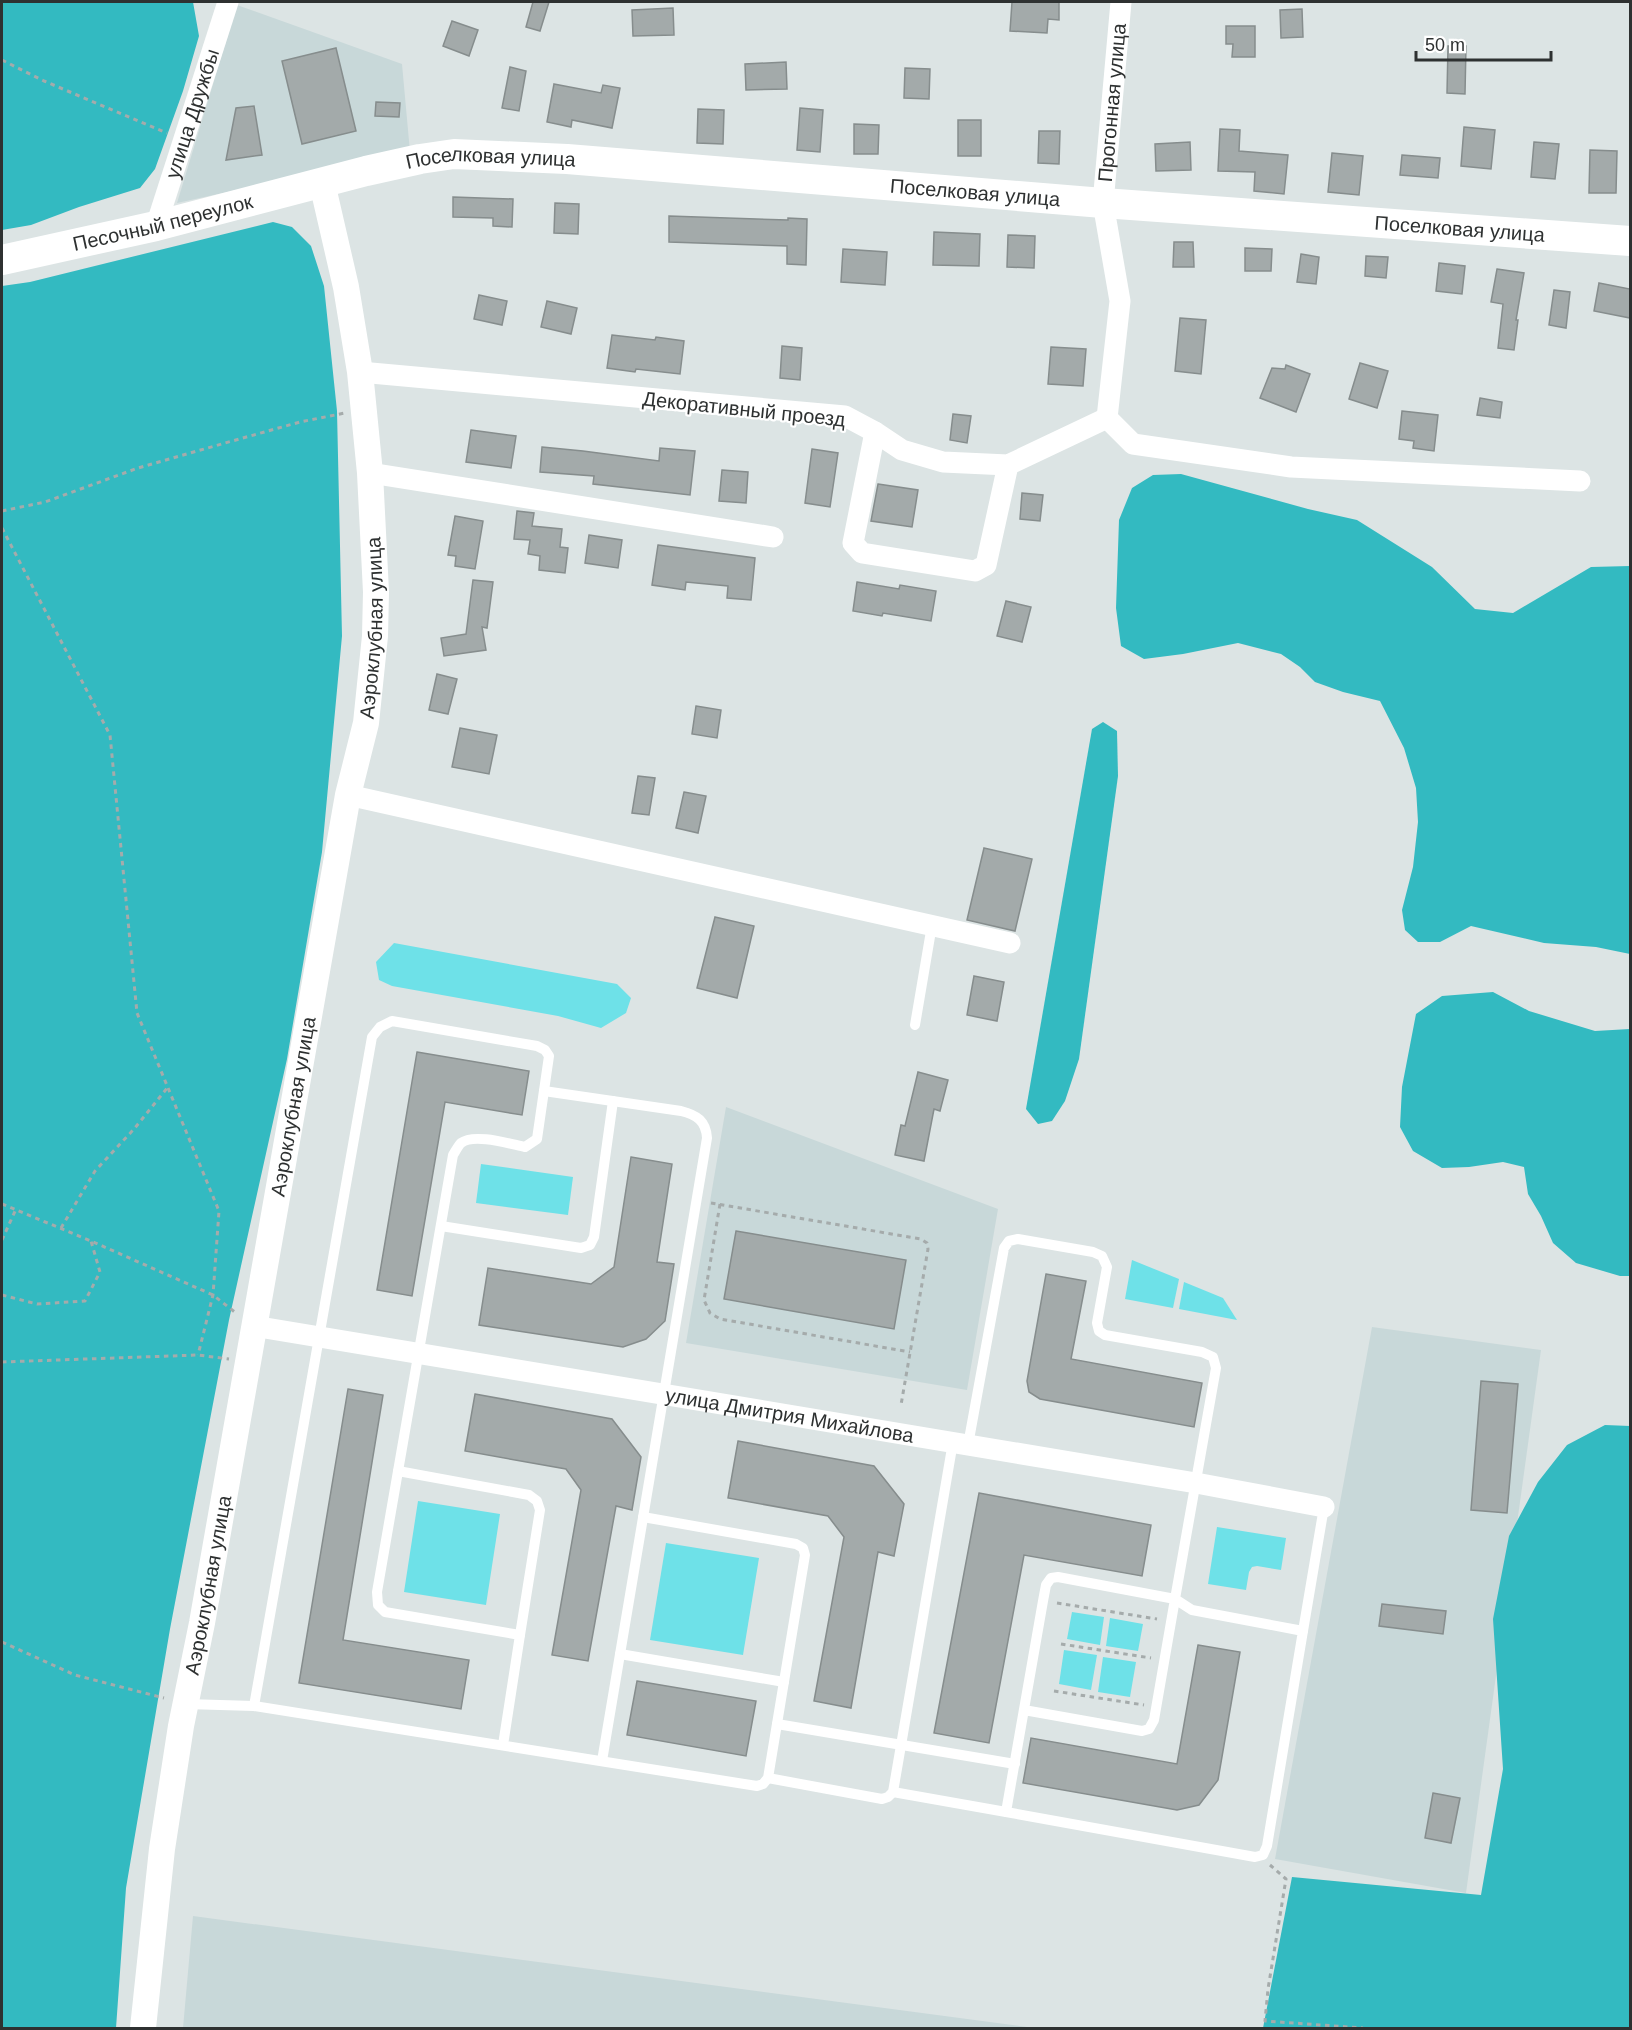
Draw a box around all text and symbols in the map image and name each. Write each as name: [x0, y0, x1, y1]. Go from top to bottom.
street label: Прогонная улица: [1094, 21, 1130, 183]
scale bar: [1416, 24, 1551, 62]
text: 50 m: [1425, 35, 1465, 55]
street label: улица Дружбы: [161, 46, 223, 181]
street label: Поселковая улица: [404, 143, 578, 173]
street label: Поселковая улица: [889, 175, 1062, 211]
street label: Песочный переулок: [71, 190, 255, 255]
street label: Поселковая улица: [1374, 212, 1546, 246]
street label: Декоративный проезд: [641, 387, 847, 431]
street label: Аэроклубная улица: [356, 536, 387, 720]
street label: Аэроклубная улица: [266, 1014, 320, 1198]
street label: улица Дмитрия Михайлова: [664, 1384, 916, 1447]
street label: Аэроклубная улица: [181, 1493, 235, 1677]

